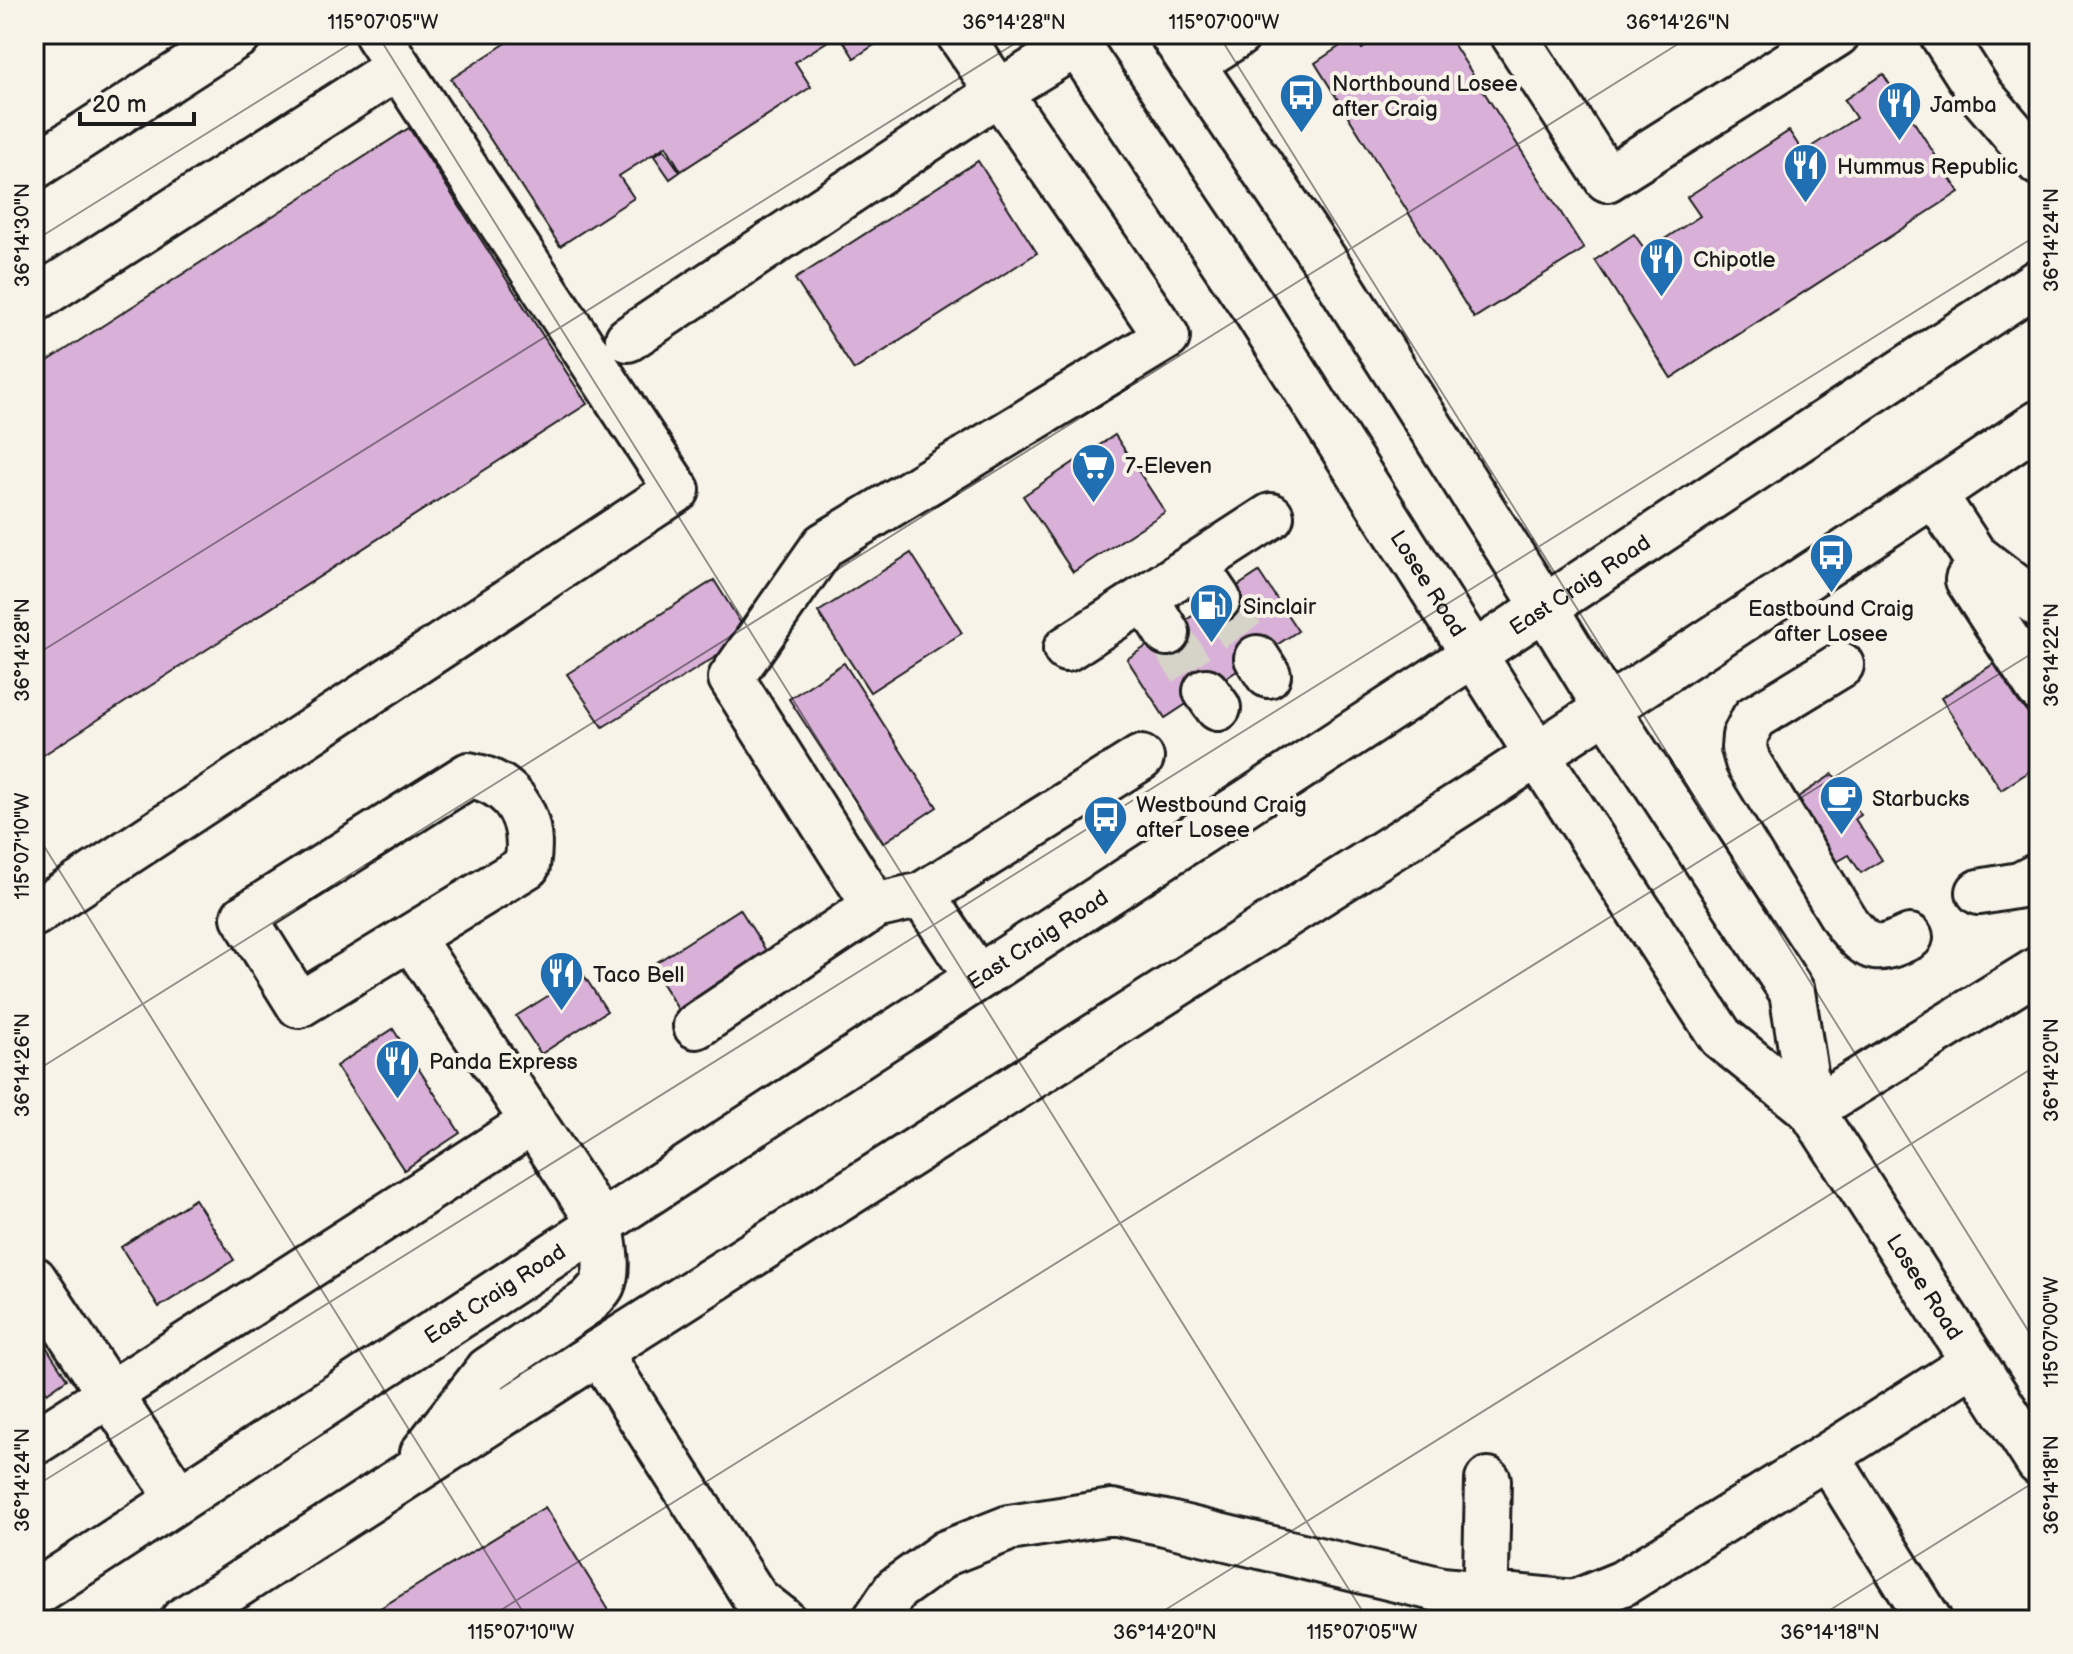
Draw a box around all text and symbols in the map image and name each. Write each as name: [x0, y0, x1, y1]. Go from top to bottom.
text: 115°07'05"W: [328, 11, 438, 35]
text: 36°14'28"N: [962, 11, 1066, 35]
text: 115°07'00"W: [1168, 11, 1280, 35]
text: 36°14'26"N: [1626, 11, 1730, 35]
place label: Northbound Losee after Craig: [1332, 71, 1518, 123]
bus stop icon: Northbound Losee after Craig: [1277, 72, 1325, 135]
scale bar: [80, 76, 194, 126]
restaurant icon: Jamba: [1875, 80, 1923, 143]
text: 20 m: [92, 90, 147, 119]
place label: Jamba: [1930, 92, 1997, 119]
restaurant icon: Hummus Republic: [1782, 142, 1830, 205]
place label: Hummus Republic: [1837, 154, 2018, 181]
text: 36°14'30"N: [11, 183, 35, 287]
text: 36°14'24"N: [2040, 188, 2064, 292]
restaurant icon: Chipotle: [1638, 235, 1686, 298]
place label: Chipotle: [1693, 247, 1776, 274]
supermarket icon: 7-Eleven: [1070, 441, 1118, 504]
place label: 7-Eleven: [1125, 453, 1212, 480]
street label: Losee Road: [1384, 526, 1471, 642]
street label: East Craig Road: [1505, 529, 1656, 642]
bus stop icon: Eastbound Craig after Losee: [1807, 531, 1855, 594]
fuel station icon: Sinclair: [1188, 582, 1236, 645]
place label: Sinclair: [1243, 594, 1317, 621]
place label: Eastbound Craig after Losee: [1748, 596, 1914, 648]
text: 36°14'28"N: [11, 598, 35, 702]
text: 36°14'22"N: [2040, 603, 2064, 707]
cafe icon: Starbucks: [1817, 774, 1865, 837]
place label: Starbucks: [1872, 786, 1970, 813]
text: 115°07'10"W: [11, 792, 35, 900]
place label: Westbound Craig after Losee: [1136, 792, 1307, 844]
bus stop icon: Westbound Craig after Losee: [1081, 793, 1129, 856]
street label: East Craig Road: [962, 884, 1114, 996]
restaurant icon: Taco Bell: [538, 950, 586, 1013]
place label: Taco Bell: [593, 962, 684, 989]
text: 36°14'26"N: [11, 1013, 35, 1117]
text: 36°14'20"N: [2040, 1018, 2064, 1122]
restaurant icon: Panda Express: [374, 1037, 422, 1100]
place label: Panda Express: [429, 1049, 578, 1076]
street label: Losee Road: [1880, 1229, 1968, 1345]
street label: East Craig Road: [420, 1239, 571, 1351]
text: 115°07'00"W: [2040, 1276, 2064, 1388]
text: 36°14'24"N: [11, 1428, 35, 1532]
text: 36°14'18"N: [2040, 1435, 2064, 1535]
text: 115°07'10"W: [467, 1621, 575, 1645]
text: 36°14'20"N: [1113, 1621, 1217, 1645]
text: 115°07'05"W: [1307, 1621, 1417, 1645]
text: 36°14'18"N: [1780, 1621, 1880, 1645]

